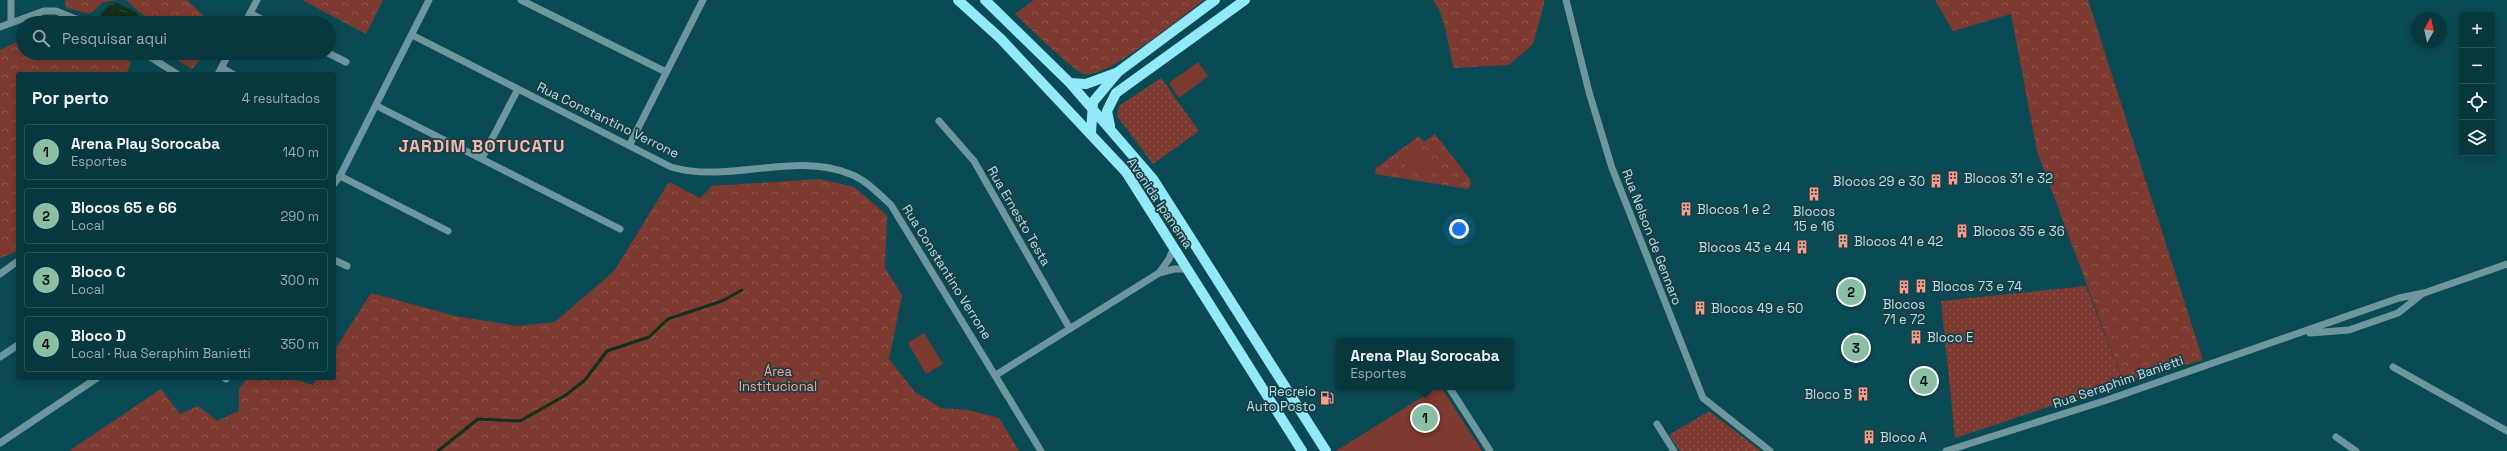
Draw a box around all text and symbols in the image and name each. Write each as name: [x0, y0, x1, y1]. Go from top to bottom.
north arrow: [2411, 12, 2447, 48]
map controls: [2459, 12, 2495, 156]
button: +: [2459, 12, 2495, 48]
search box: [16, 16, 336, 60]
icon: search: [30, 27, 52, 49]
text: Pesquisar aqui: [62, 29, 167, 48]
button: −: [2459, 48, 2495, 84]
street label: Rua Constantino Verrone: [534, 78, 682, 162]
button: locate: [2459, 84, 2495, 120]
text: Por perto: [32, 87, 109, 109]
text: 4 resultados: [242, 90, 320, 107]
button: layers: [2459, 120, 2495, 156]
text: Arena Play Sorocaba: [71, 134, 220, 153]
district label: JARDIM BOTUCATU: [398, 135, 566, 157]
text: 1: [43, 144, 49, 161]
text: 140 m: [283, 144, 319, 161]
text: Esportes: [71, 153, 127, 170]
street label: Avenida Ipanema: [1123, 154, 1197, 252]
street label: Rua Ernesto Testa: [984, 163, 1055, 269]
street label: Rua Nelson de Gennaro: [1618, 167, 1686, 307]
building icon: Blocos 31 e 32: [1945, 170, 1961, 186]
place label: Blocos 31 e 32: [1964, 170, 2053, 187]
place label: Blocos 29 e 30: [1833, 173, 1925, 190]
building icon: Blocos 29 e 30: [1928, 173, 1944, 189]
building icon: Blocos 15 e 16: [1806, 186, 1822, 202]
text: Blocos 65 e 66: [71, 198, 177, 217]
street label: Rua Constantino Verrone: [898, 201, 996, 343]
building icon: Blocos 1 e 2: [1678, 201, 1694, 217]
place label: Blocos 1 e 2: [1697, 201, 1771, 218]
place label: Blocos 15 e 16: [1793, 203, 1835, 235]
text: 2: [42, 208, 50, 225]
text: 290 m: [280, 208, 319, 225]
text: Local: [71, 217, 105, 234]
your location: [1449, 219, 1469, 239]
building icon: Blocos 35 e 36: [1954, 223, 1970, 239]
place label: Blocos 35 e 36: [1973, 223, 2065, 240]
building icon: Blocos 41 e 42: [1835, 233, 1851, 249]
place label: Blocos 41 e 42: [1854, 233, 1944, 250]
place label: Blocos 43 e 44: [1699, 239, 1791, 256]
building icon: Blocos 43 e 44: [1794, 239, 1810, 255]
text: Bloco C: [71, 262, 126, 281]
text: 3: [42, 272, 50, 289]
text: 300 m: [280, 272, 319, 289]
pin: 2: [1838, 277, 1864, 307]
building icon: Blocos 73 e 74: [1913, 278, 1929, 294]
place label: Blocos 73 e 74: [1932, 278, 2022, 295]
building icon: Blocos 71 e 72: [1896, 279, 1912, 295]
text: Local: [71, 281, 105, 298]
place label: Blocos 71 e 72: [1883, 296, 1925, 328]
building icon: Blocos 49 e 50: [1692, 300, 1708, 316]
place label: Blocos 49 e 50: [1711, 300, 1803, 317]
text: Bloco D: [71, 326, 126, 345]
building icon: Bloco E: [1908, 329, 1924, 345]
place label: Bloco E: [1927, 329, 1973, 346]
pin: 3: [1843, 333, 1869, 363]
text: 4: [42, 336, 50, 353]
text: 350 m: [281, 336, 319, 353]
popup: [1336, 338, 1514, 390]
text: Local · Rua Seraphim Banietti: [71, 345, 251, 362]
text: Arena Play Sorocaba: [1351, 346, 1499, 365]
street label: Rua Seraphim Banietti: [2050, 352, 2186, 412]
park label: Área Institucional: [739, 363, 817, 395]
text: Esportes: [1351, 365, 1406, 382]
pin: 4: [1911, 366, 1937, 396]
place label: Recreio Auto Posto: [1247, 383, 1316, 415]
place label: Bloco B: [1804, 386, 1852, 403]
building icon: Bloco B: [1855, 386, 1871, 402]
fuel station icon: Recreio Auto Posto: [1319, 390, 1335, 406]
pin: 1: [1412, 403, 1438, 433]
building icon: Bloco A: [1861, 429, 1877, 445]
place label: Bloco A: [1880, 429, 1927, 446]

